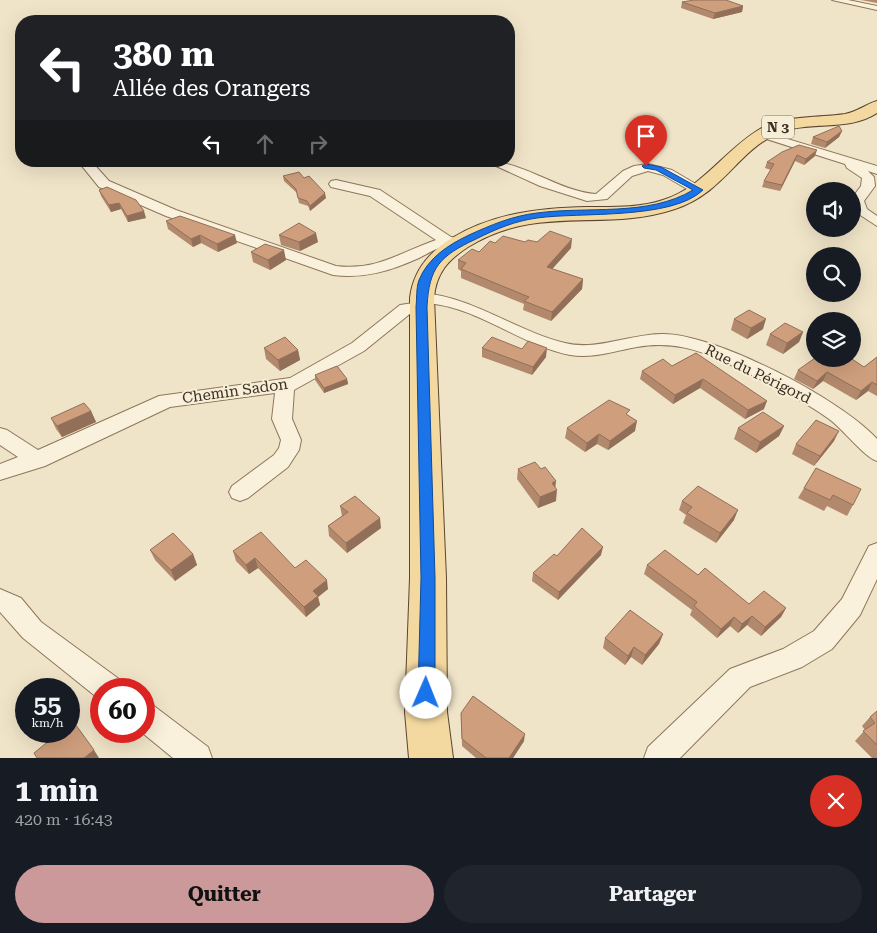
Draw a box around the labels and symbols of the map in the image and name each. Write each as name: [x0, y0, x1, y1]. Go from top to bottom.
pin: [625, 115, 667, 166]
road number: N 3: [762, 115, 794, 138]
street label: Rue du Périgord: [702, 341, 814, 408]
street label: Chemin Sadon: [181, 375, 289, 407]
position arrow: [399, 666, 451, 718]
speed limit sign: 60: [90, 678, 155, 743]

